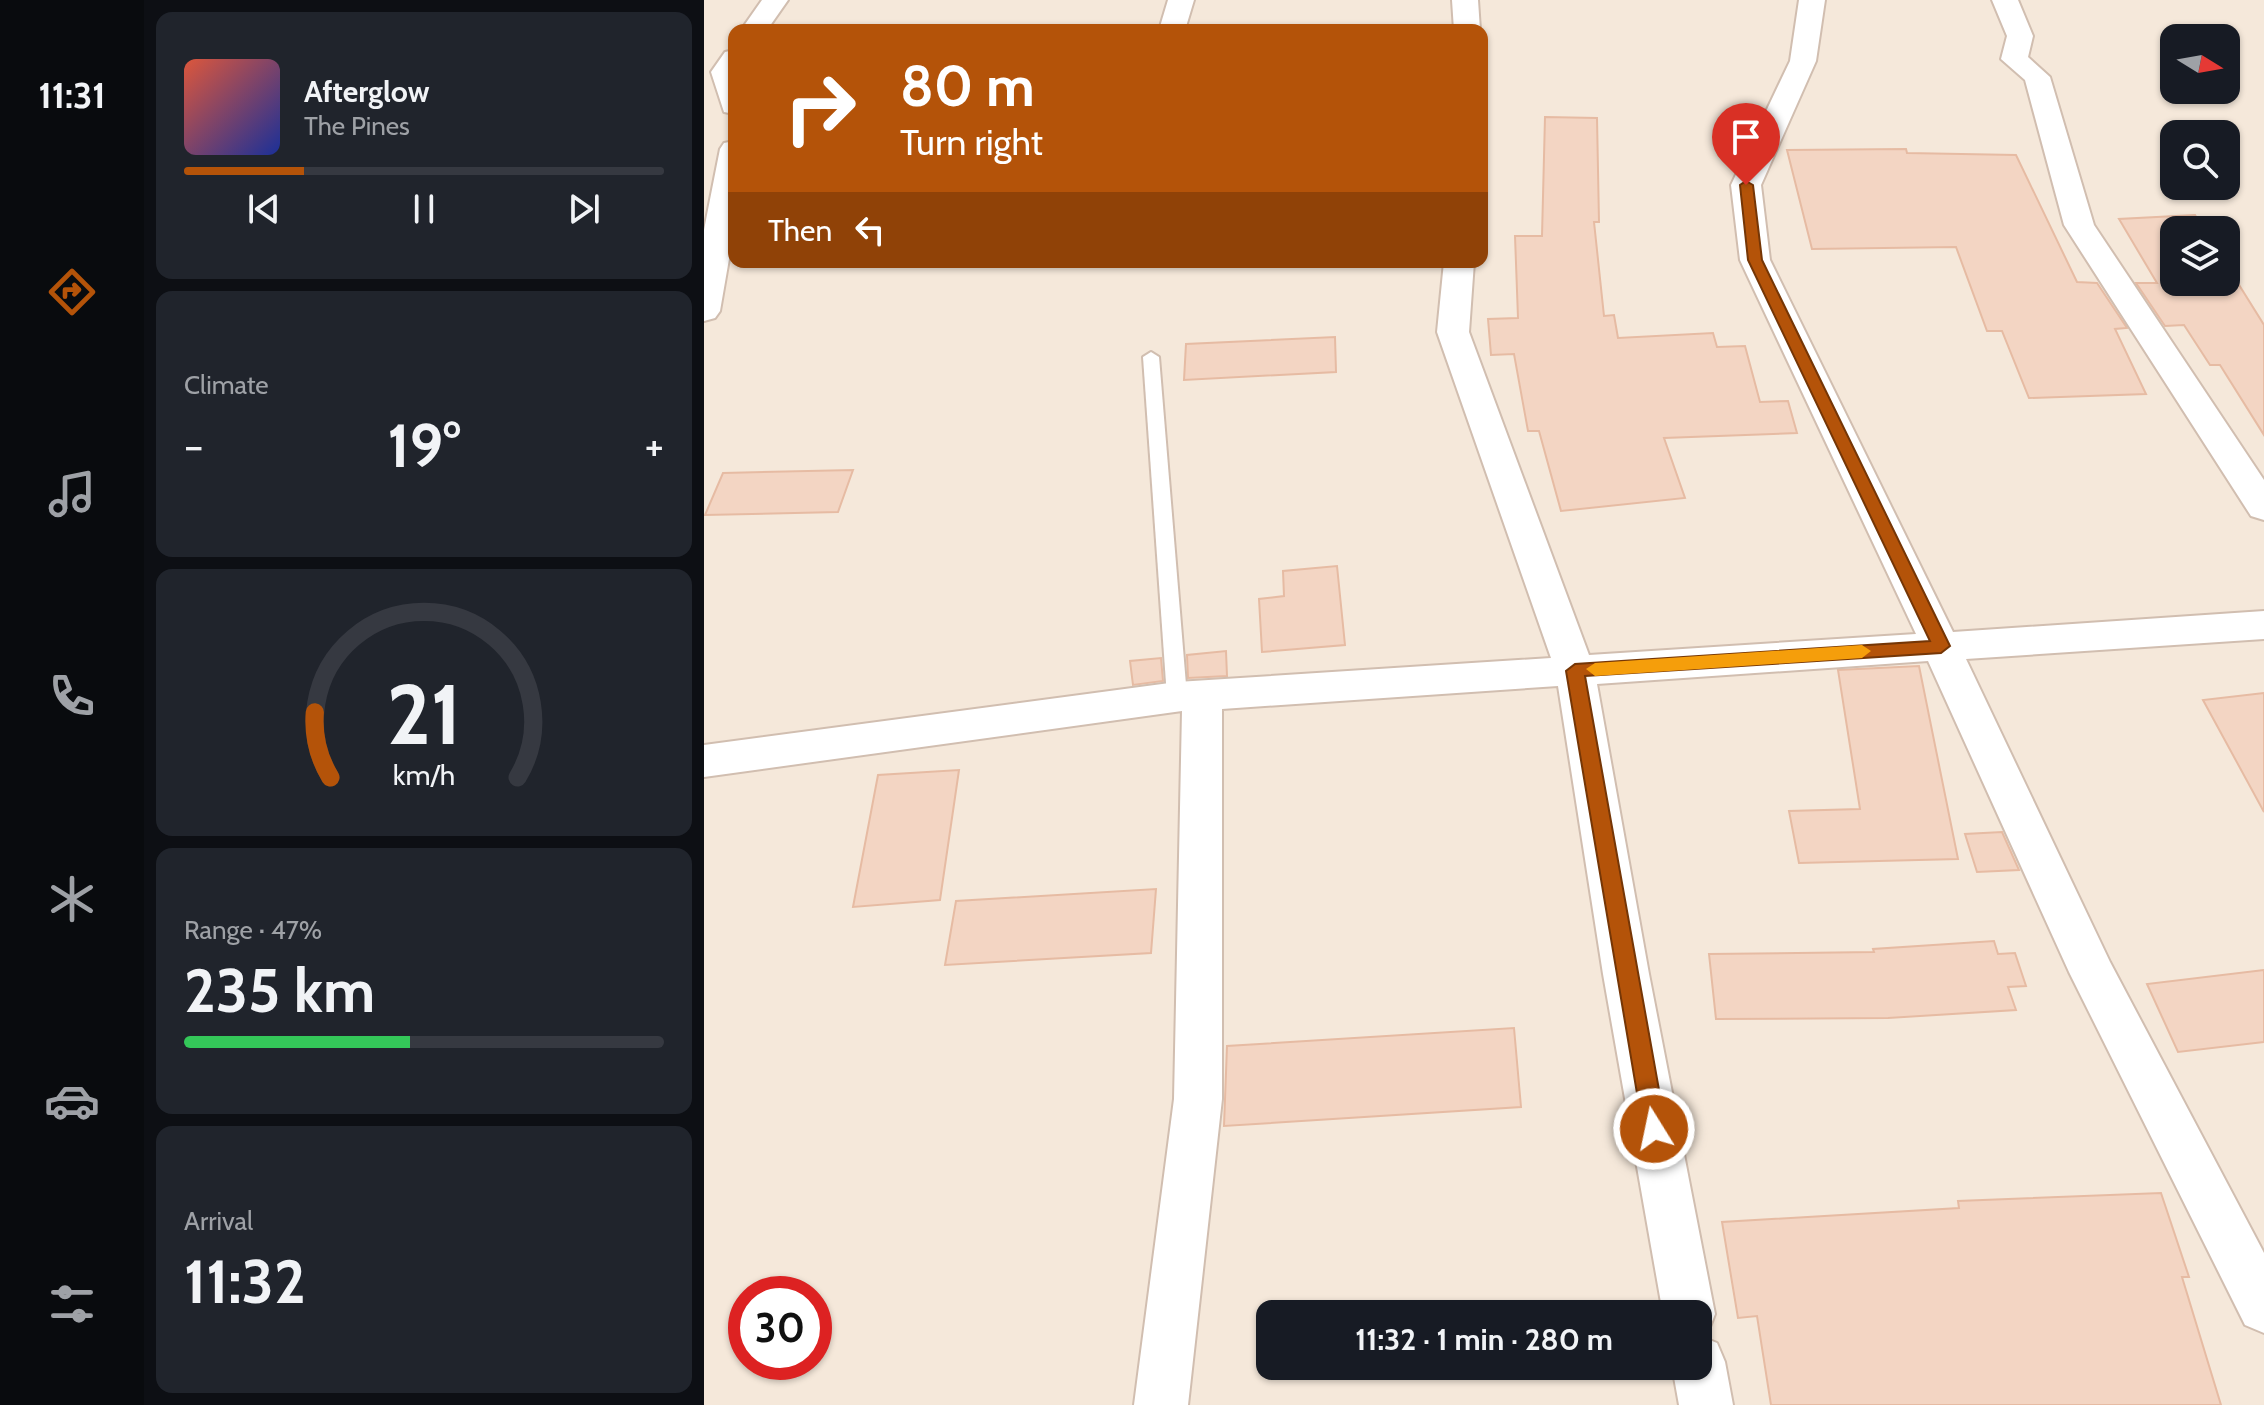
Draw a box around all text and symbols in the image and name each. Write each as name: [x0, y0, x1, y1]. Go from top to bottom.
north arrow: [2160, 24, 2240, 104]
map controls: [2160, 24, 2240, 296]
text: 80 m: [900, 52, 1035, 120]
icon: right: [768, 56, 872, 160]
text: 11:31: [38, 73, 106, 117]
text: Afterglow: [304, 73, 430, 110]
pin: [1712, 103, 1780, 185]
text: The Pines: [304, 110, 410, 142]
icon: arrive: [1724, 115, 1768, 159]
text: Turn right: [900, 120, 1043, 164]
button: search: [2160, 120, 2240, 200]
icon: previous: [242, 187, 286, 231]
icon: pause: [402, 187, 446, 231]
icon: next: [562, 187, 606, 231]
icon: left: [848, 208, 892, 252]
text: Then: [768, 212, 832, 249]
button: layers: [2160, 216, 2240, 296]
icon: directions: [44, 264, 100, 320]
text: Climate: [184, 369, 269, 401]
text: 19°: [387, 409, 461, 482]
text: −: [184, 419, 203, 472]
text: +: [645, 419, 664, 472]
icon: music: [44, 466, 100, 522]
text: 21: [387, 664, 461, 765]
icon: phone: [44, 668, 100, 724]
text: km/h: [393, 758, 455, 793]
icon: climate: [44, 871, 100, 927]
text: Range · 47%: [184, 914, 322, 946]
text: 235 km: [184, 954, 375, 1027]
icon: car: [44, 1073, 100, 1129]
position arrow: [1612, 1087, 1696, 1171]
text: Arrival: [184, 1205, 253, 1237]
text: 11:32: [184, 1245, 306, 1318]
icon: filters: [44, 1276, 100, 1332]
speed limit sign: 30: [728, 1276, 832, 1380]
text: 11:32 · 1 min · 280 m: [1355, 1321, 1613, 1358]

